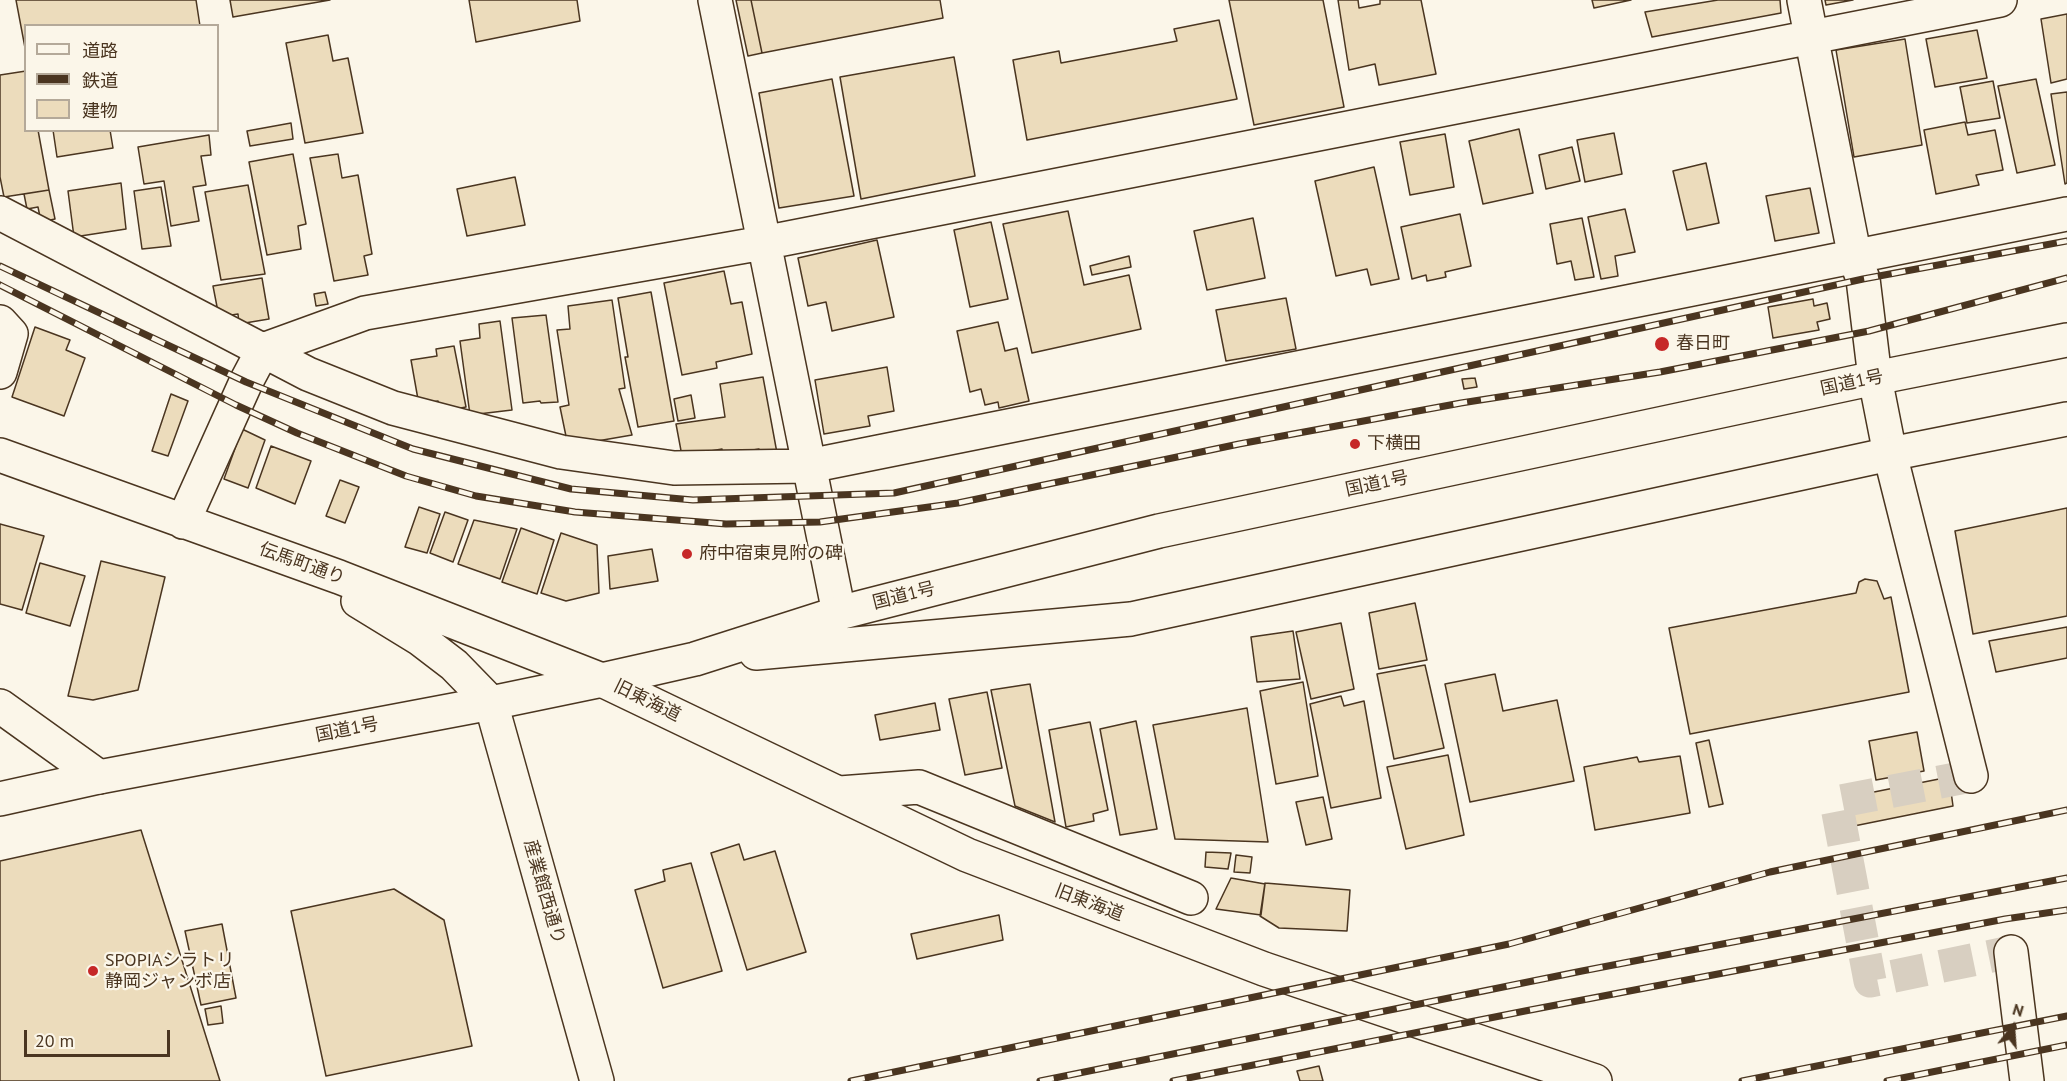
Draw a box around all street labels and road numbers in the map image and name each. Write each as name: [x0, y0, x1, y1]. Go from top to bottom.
street label: 国道1号: [1819, 366, 1885, 400]
street label: 国道1号: [1344, 467, 1410, 501]
street label: 伝馬町通り: [256, 538, 348, 590]
street label: 国道1号: [870, 578, 938, 614]
street label: 旧東海道: [610, 676, 684, 726]
street label: 国道1号: [314, 713, 380, 747]
street label: 産業館西通り: [519, 837, 569, 947]
street label: 旧東海道: [1052, 880, 1126, 926]

